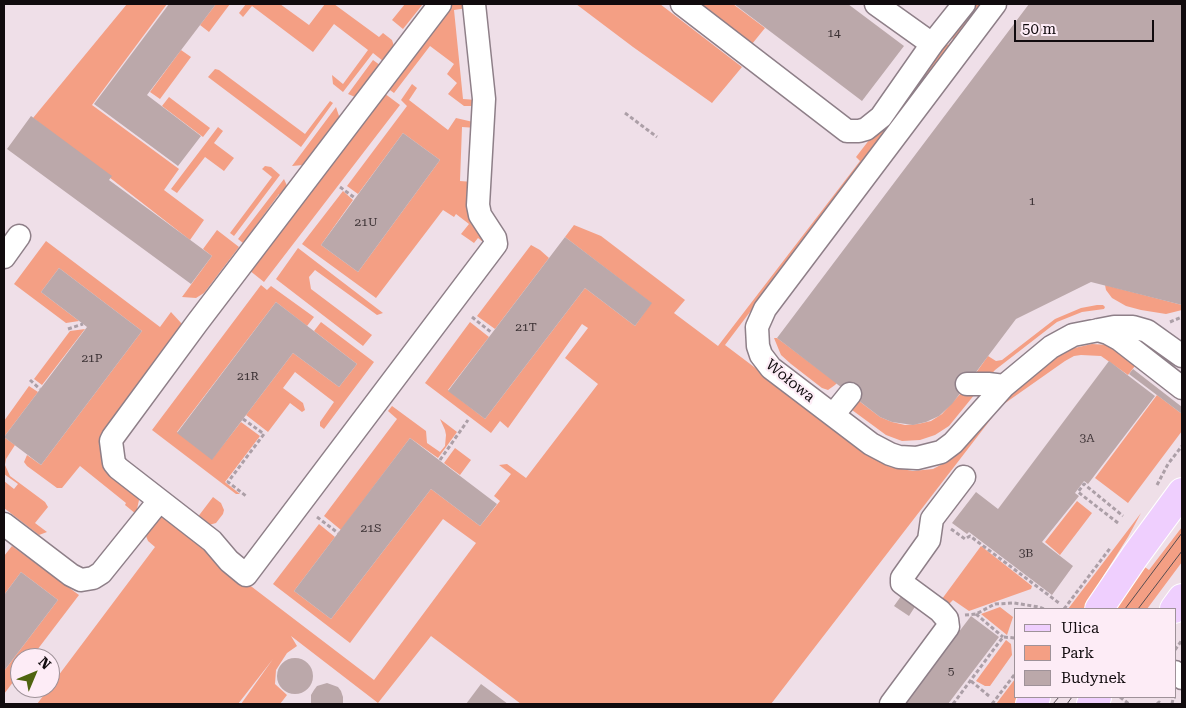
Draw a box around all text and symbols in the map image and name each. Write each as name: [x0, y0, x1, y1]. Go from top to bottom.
scale bar: [1016, 10, 1156, 42]
text: 50 m: [1022, 20, 1056, 38]
house number: 14: [827, 26, 841, 40]
house number: 1: [1029, 194, 1035, 208]
house number: 21U: [354, 215, 378, 229]
house number: 21T: [515, 320, 537, 334]
house number: 21P: [81, 351, 103, 365]
street label: Wołowa: [762, 356, 818, 406]
house number: 21R: [237, 369, 259, 383]
house number: 3A: [1079, 431, 1095, 445]
house number: 21S: [361, 521, 381, 535]
house number: 3B: [1019, 546, 1033, 560]
legend: [1014, 608, 1176, 698]
text: Ulica: [1061, 619, 1099, 637]
text: Park: [1061, 644, 1094, 662]
north arrow: [10, 648, 60, 698]
text: N: [35, 654, 54, 673]
house number: 5: [948, 664, 954, 678]
text: Budynek: [1061, 669, 1126, 687]

